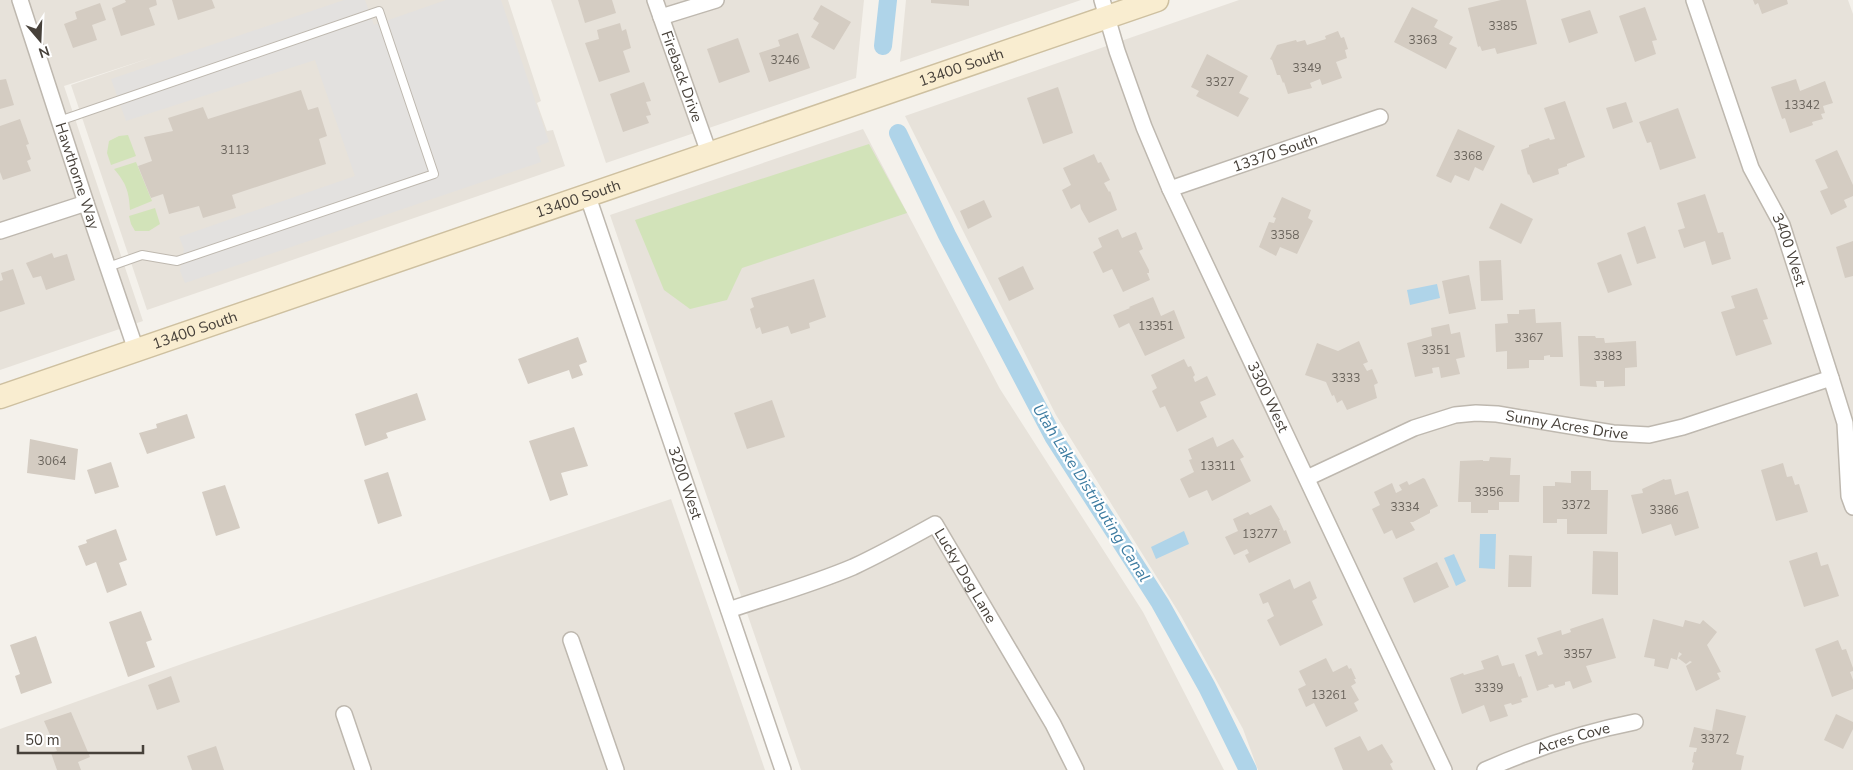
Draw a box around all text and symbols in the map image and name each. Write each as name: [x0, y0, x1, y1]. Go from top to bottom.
north arrow: [15, 15, 65, 65]
house number: 3385: [1489, 18, 1517, 34]
street label: Fireback Drive: [657, 28, 707, 125]
house number: 3363: [1409, 32, 1437, 48]
text: N: [36, 41, 52, 63]
street label: 13400 South: [916, 43, 1006, 91]
house number: 3246: [771, 52, 799, 68]
house number: 3349: [1293, 60, 1321, 76]
house number: 3327: [1206, 74, 1234, 90]
house number: 13342: [1784, 97, 1820, 113]
street label: Hawthorne Way: [50, 120, 104, 232]
street label: 13370 South: [1230, 129, 1320, 177]
house number: 3113: [221, 142, 249, 158]
house number: 3368: [1454, 148, 1482, 164]
street label: 13400 South: [533, 175, 623, 223]
street label: 3400 West: [1767, 209, 1811, 289]
house number: 3358: [1271, 227, 1299, 243]
street label: 13400 South: [150, 306, 240, 354]
house number: 13351: [1138, 318, 1174, 334]
house number: 3367: [1515, 330, 1543, 346]
house number: 3351: [1422, 342, 1450, 358]
house number: 3383: [1594, 348, 1622, 364]
street label: 3300 West: [1243, 358, 1294, 436]
house number: 3333: [1332, 370, 1360, 386]
water label: Utah Lake Distributing Canal: [1027, 400, 1155, 586]
street label: Sunny Acres Drive: [1504, 406, 1629, 444]
street label: 3200 West: [664, 444, 707, 523]
house number: 3064: [38, 453, 66, 469]
house number: 13311: [1200, 458, 1236, 474]
house number: 3356: [1475, 484, 1503, 500]
house number: 3372: [1562, 497, 1590, 513]
house number: 3334: [1391, 499, 1419, 515]
house number: 3386: [1650, 502, 1678, 518]
street label: Lucky Dog Lane: [930, 525, 1001, 627]
house number: 13277: [1242, 526, 1278, 542]
house number: 3357: [1564, 646, 1592, 662]
house number: 3339: [1475, 680, 1503, 696]
house number: 13261: [1311, 687, 1347, 703]
street label: Acres Cove: [1534, 718, 1612, 759]
scale bar: [18, 722, 142, 754]
text: 50 m: [25, 730, 60, 750]
house number: 3372: [1701, 731, 1729, 747]

